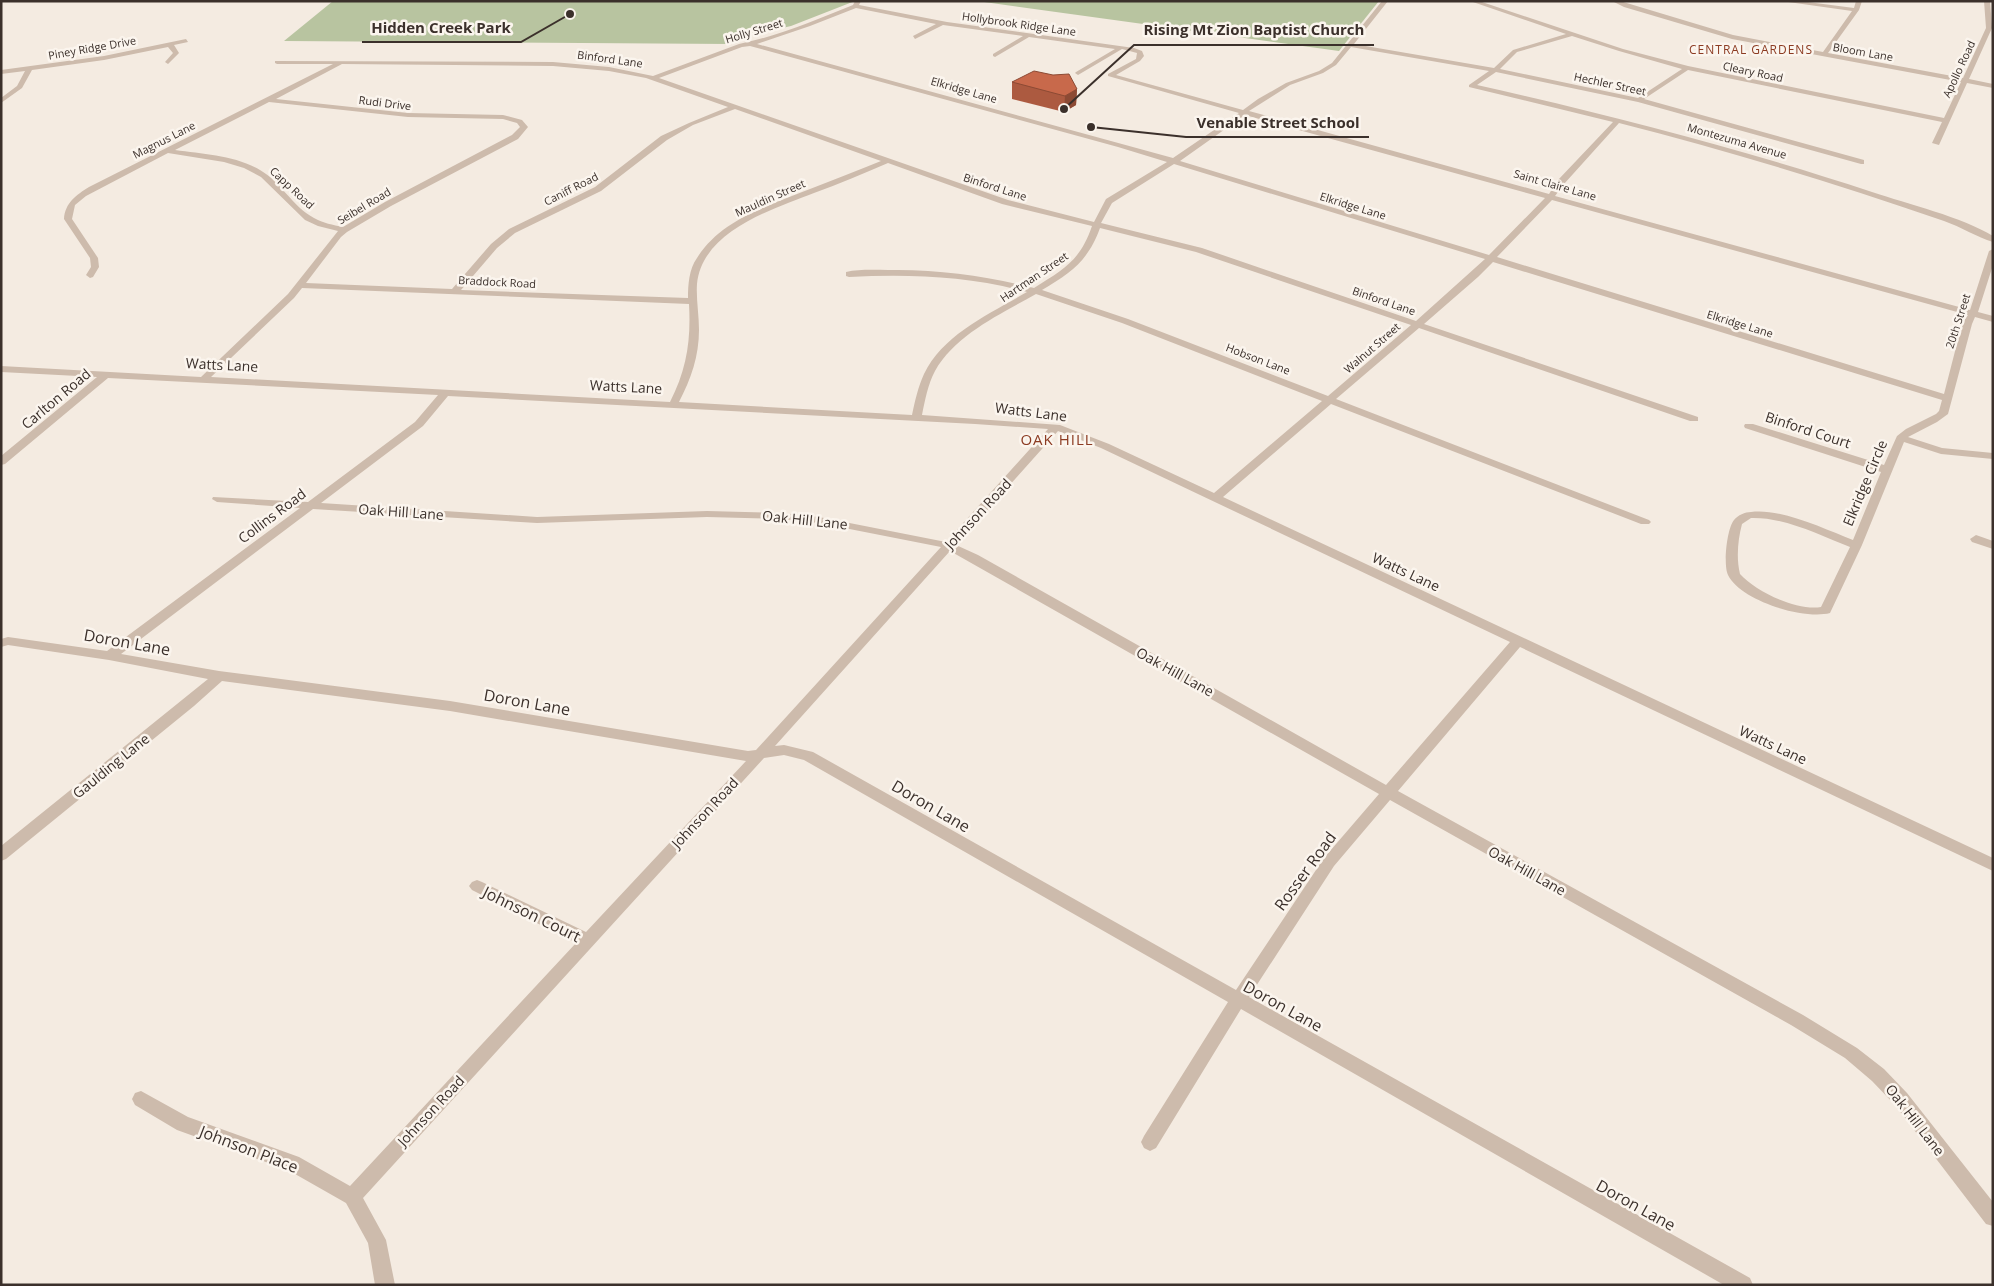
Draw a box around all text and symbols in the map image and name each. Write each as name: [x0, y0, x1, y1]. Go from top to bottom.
street label: Hollybrook Ridge Lane: [961, 8, 1077, 39]
callout: Hidden Creek Park: [362, 12, 521, 42]
street label: Holly Street: [723, 15, 785, 46]
callout: Rising Mt Zion Baptist Church: [1134, 15, 1374, 45]
text: Hidden Creek Park: [371, 17, 511, 37]
text: Rising Mt Zion Baptist Church: [1144, 19, 1364, 39]
street label: Piney Ridge Drive: [47, 32, 137, 63]
street label: Apollo Road: [1939, 38, 1978, 100]
street label: Bloom Lane: [1832, 39, 1894, 64]
district label: CENTRAL GARDENS: [1689, 41, 1813, 58]
street label: Binford Lane: [576, 46, 644, 71]
street label: Cleary Road: [1722, 58, 1785, 85]
street label: Hechler Street: [1573, 69, 1648, 98]
street label: Elkridge Lane: [929, 73, 999, 106]
street label: Rudi Drive: [358, 92, 412, 113]
callout: Venable Street School: [1186, 107, 1369, 137]
text: Venable Street School: [1196, 112, 1360, 132]
street label: Magnus Lane: [130, 117, 198, 162]
street label: Montezuma Avenue: [1686, 119, 1789, 162]
street label: Capp Road: [267, 163, 318, 212]
street label: Saint Claire Lane: [1512, 166, 1598, 203]
street label: Caniff Road: [541, 168, 600, 209]
street label: Binford Lane: [962, 169, 1029, 204]
street label: Mauldin Street: [732, 175, 807, 220]
street label: Seibel Road: [334, 184, 393, 227]
street label: Elkridge Lane: [1318, 188, 1388, 223]
street label: Hartman Street: [997, 248, 1071, 305]
street label: Braddock Road: [458, 272, 536, 291]
street label: Binford Lane: [1351, 283, 1418, 318]
street label: 20th Street: [1942, 291, 1973, 350]
street label: Elkridge Lane: [1705, 306, 1775, 341]
street label: Walnut Street: [1340, 319, 1403, 376]
street label: Hobson Lane: [1224, 339, 1292, 378]
street label: Watts Lane: [185, 353, 259, 376]
street label: Carlton Road: [17, 364, 94, 433]
street label: Watts Lane: [589, 375, 663, 398]
street label: Watts Lane: [994, 398, 1068, 425]
street label: Binford Court: [1763, 407, 1853, 452]
district label: OAK HILL: [1020, 429, 1094, 449]
street label: Elkridge Circle: [1838, 437, 1891, 529]
street label: Johnson Road: [939, 474, 1015, 555]
street label: Collins Road: [234, 484, 309, 547]
street label: Oak Hill Lane: [358, 499, 445, 524]
street label: Oak Hill Lane: [761, 506, 849, 533]
street label: Watts Lane: [1369, 548, 1443, 596]
street label: Doron Lane: [82, 624, 172, 660]
street label: Oak Hill Lane: [1133, 642, 1217, 701]
street label: Doron Lane: [482, 684, 572, 720]
street label: Watts Lane: [1736, 721, 1810, 769]
street label: Gaulding Lane: [68, 729, 153, 802]
street label: Johnson Road: [666, 773, 742, 854]
street label: Doron Lane: [888, 775, 974, 837]
street label: Rosser Road: [1269, 827, 1341, 915]
street label: Oak Hill Lane: [1485, 841, 1569, 900]
street label: Johnson Court: [478, 880, 585, 947]
street label: Doron Lane: [1239, 975, 1327, 1037]
street label: Johnson Road: [392, 1071, 468, 1152]
street label: Oak Hill Lane: [1882, 1080, 1949, 1159]
street label: Johnson Place: [195, 1119, 301, 1178]
street label: Doron Lane: [1592, 1174, 1680, 1236]

